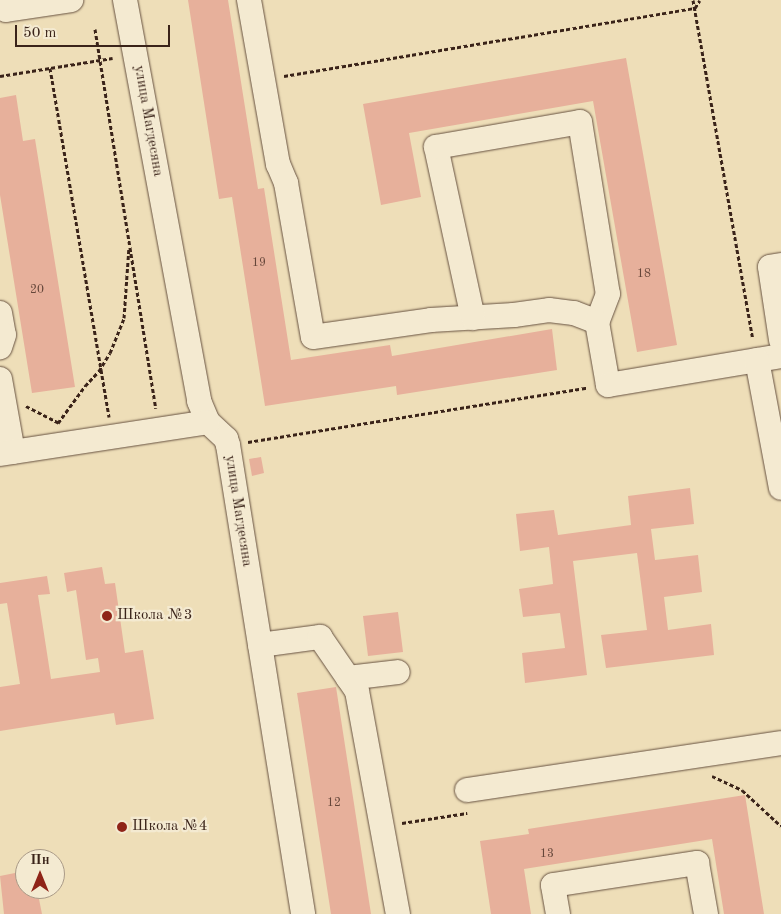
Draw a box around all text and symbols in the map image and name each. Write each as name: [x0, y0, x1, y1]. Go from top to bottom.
scale bar: [18, 15, 172, 47]
text: 50 m: [23, 26, 57, 41]
street label: улица Магдесяна: [129, 64, 167, 178]
house number: 19: [252, 257, 266, 271]
house number: 18: [637, 268, 651, 282]
house number: 20: [30, 284, 44, 298]
street label: улица Магдесяна: [220, 454, 256, 568]
place label: Школа №3: [117, 607, 192, 625]
marker: Школа №3: [101, 610, 113, 622]
house number: 12: [327, 797, 341, 811]
place label: Школа №4: [132, 818, 207, 836]
marker: Школа №4: [116, 821, 128, 833]
house number: 13: [540, 848, 554, 862]
north arrow: [15, 849, 65, 899]
text: Пн: [30, 853, 50, 867]

